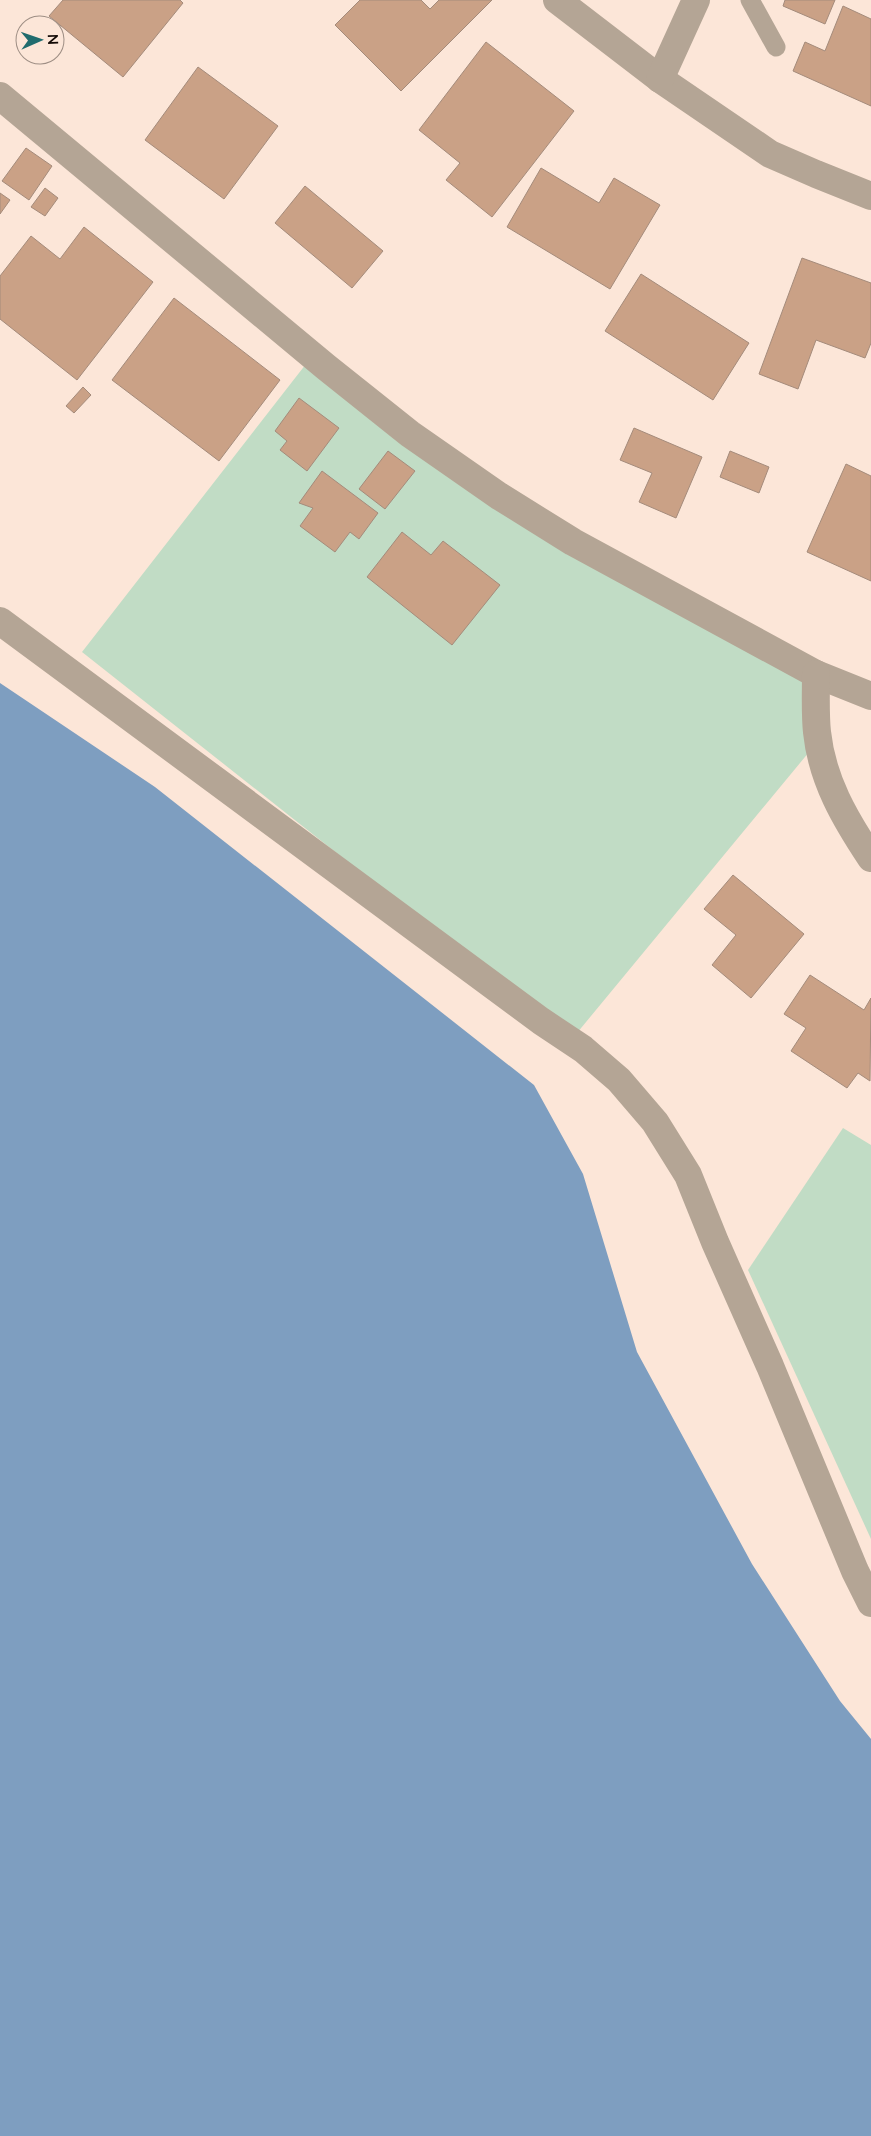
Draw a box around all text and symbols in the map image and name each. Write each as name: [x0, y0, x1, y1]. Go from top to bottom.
north arrow: [15, 15, 65, 65]
text: N: [45, 34, 62, 45]

